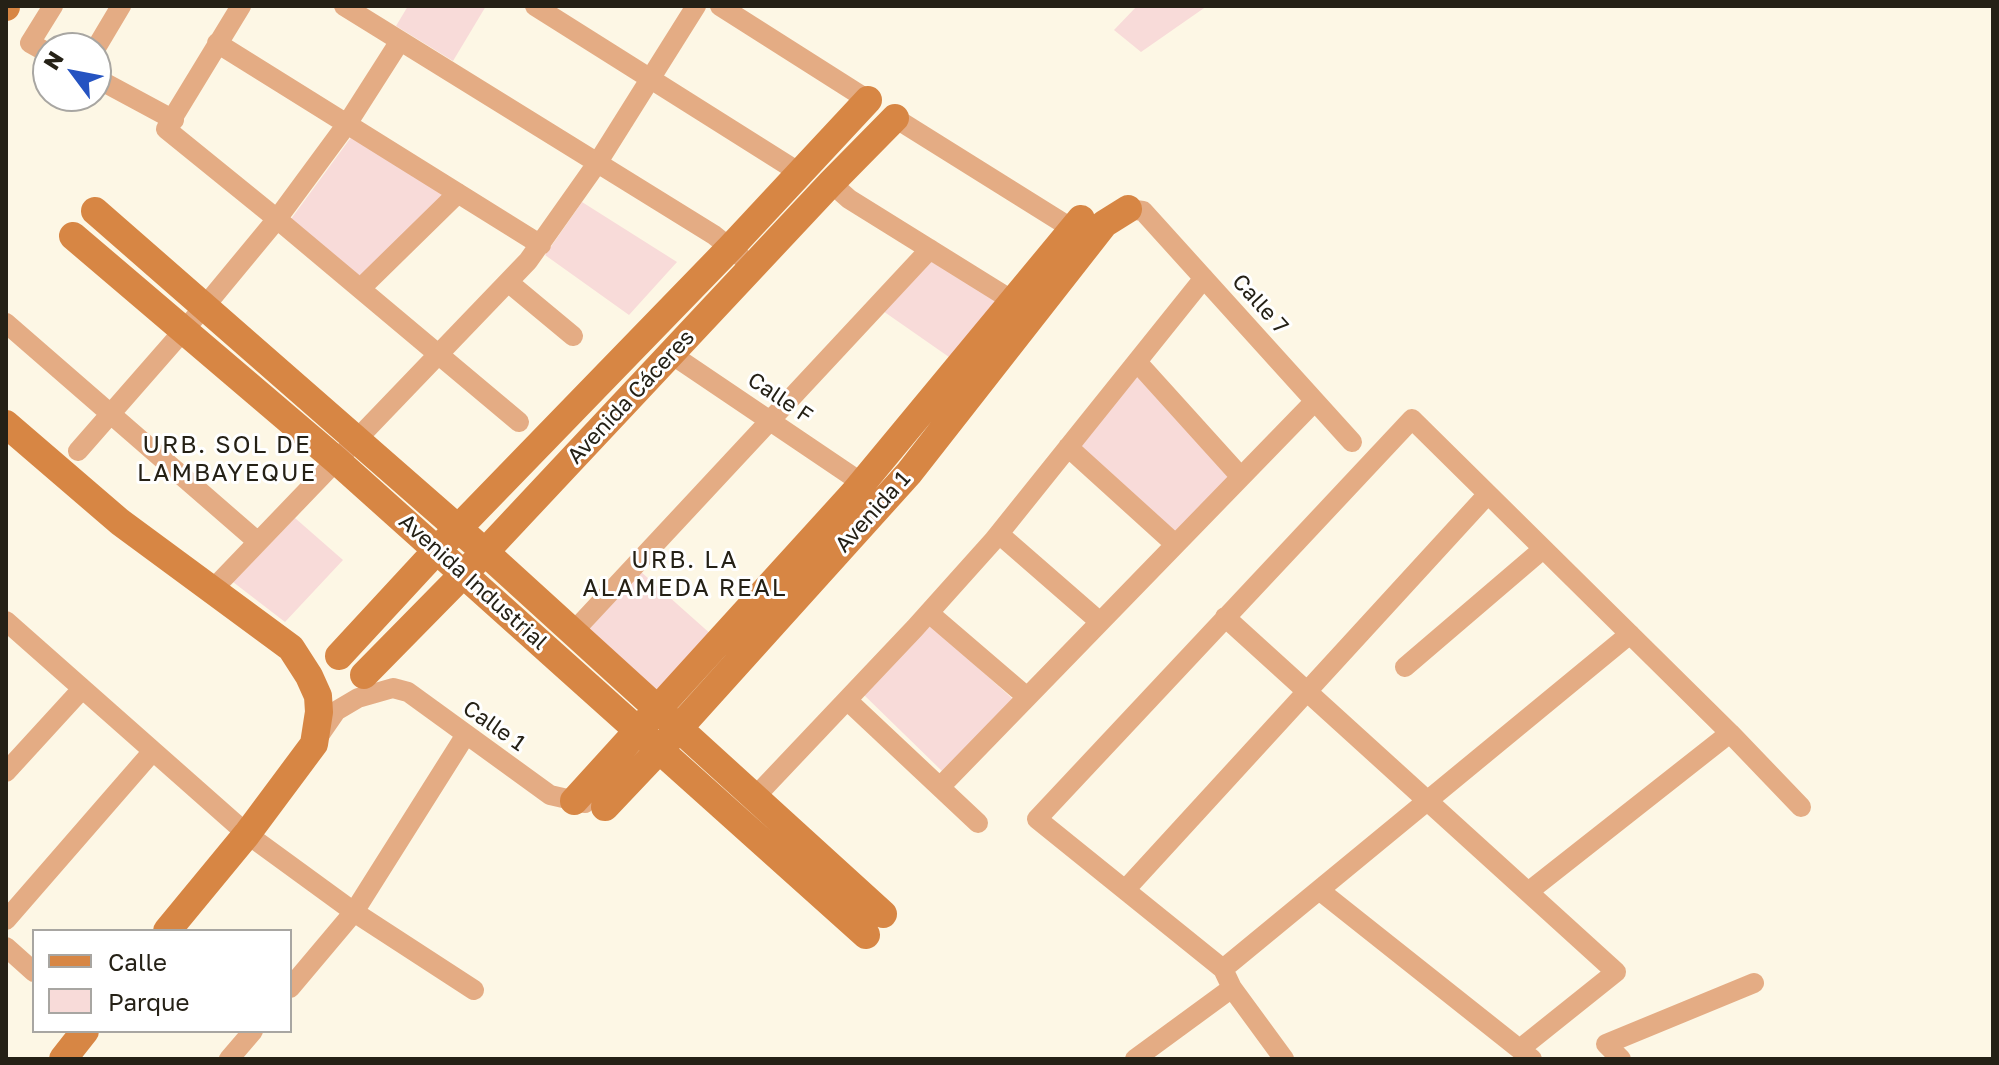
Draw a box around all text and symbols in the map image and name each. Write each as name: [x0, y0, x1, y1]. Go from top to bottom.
north arrow: [32, 32, 112, 112]
text: N: [37, 46, 69, 74]
street label: Calle 7: [1226, 269, 1294, 339]
street label: Avenida Cáceres: [562, 324, 700, 470]
street label: Calle F: [743, 367, 817, 429]
district label: URB. SOL DE LAMBAYEQUE: [137, 431, 317, 487]
street label: Avenida 1: [830, 466, 916, 558]
street label: Avenida Industrial: [393, 508, 553, 656]
district label: URB. LA ALAMEDA REAL: [583, 546, 787, 602]
street label: Calle 1: [458, 695, 530, 757]
legend: [32, 929, 292, 1033]
text: Calle: [108, 947, 167, 976]
text: Parque: [108, 987, 189, 1016]

